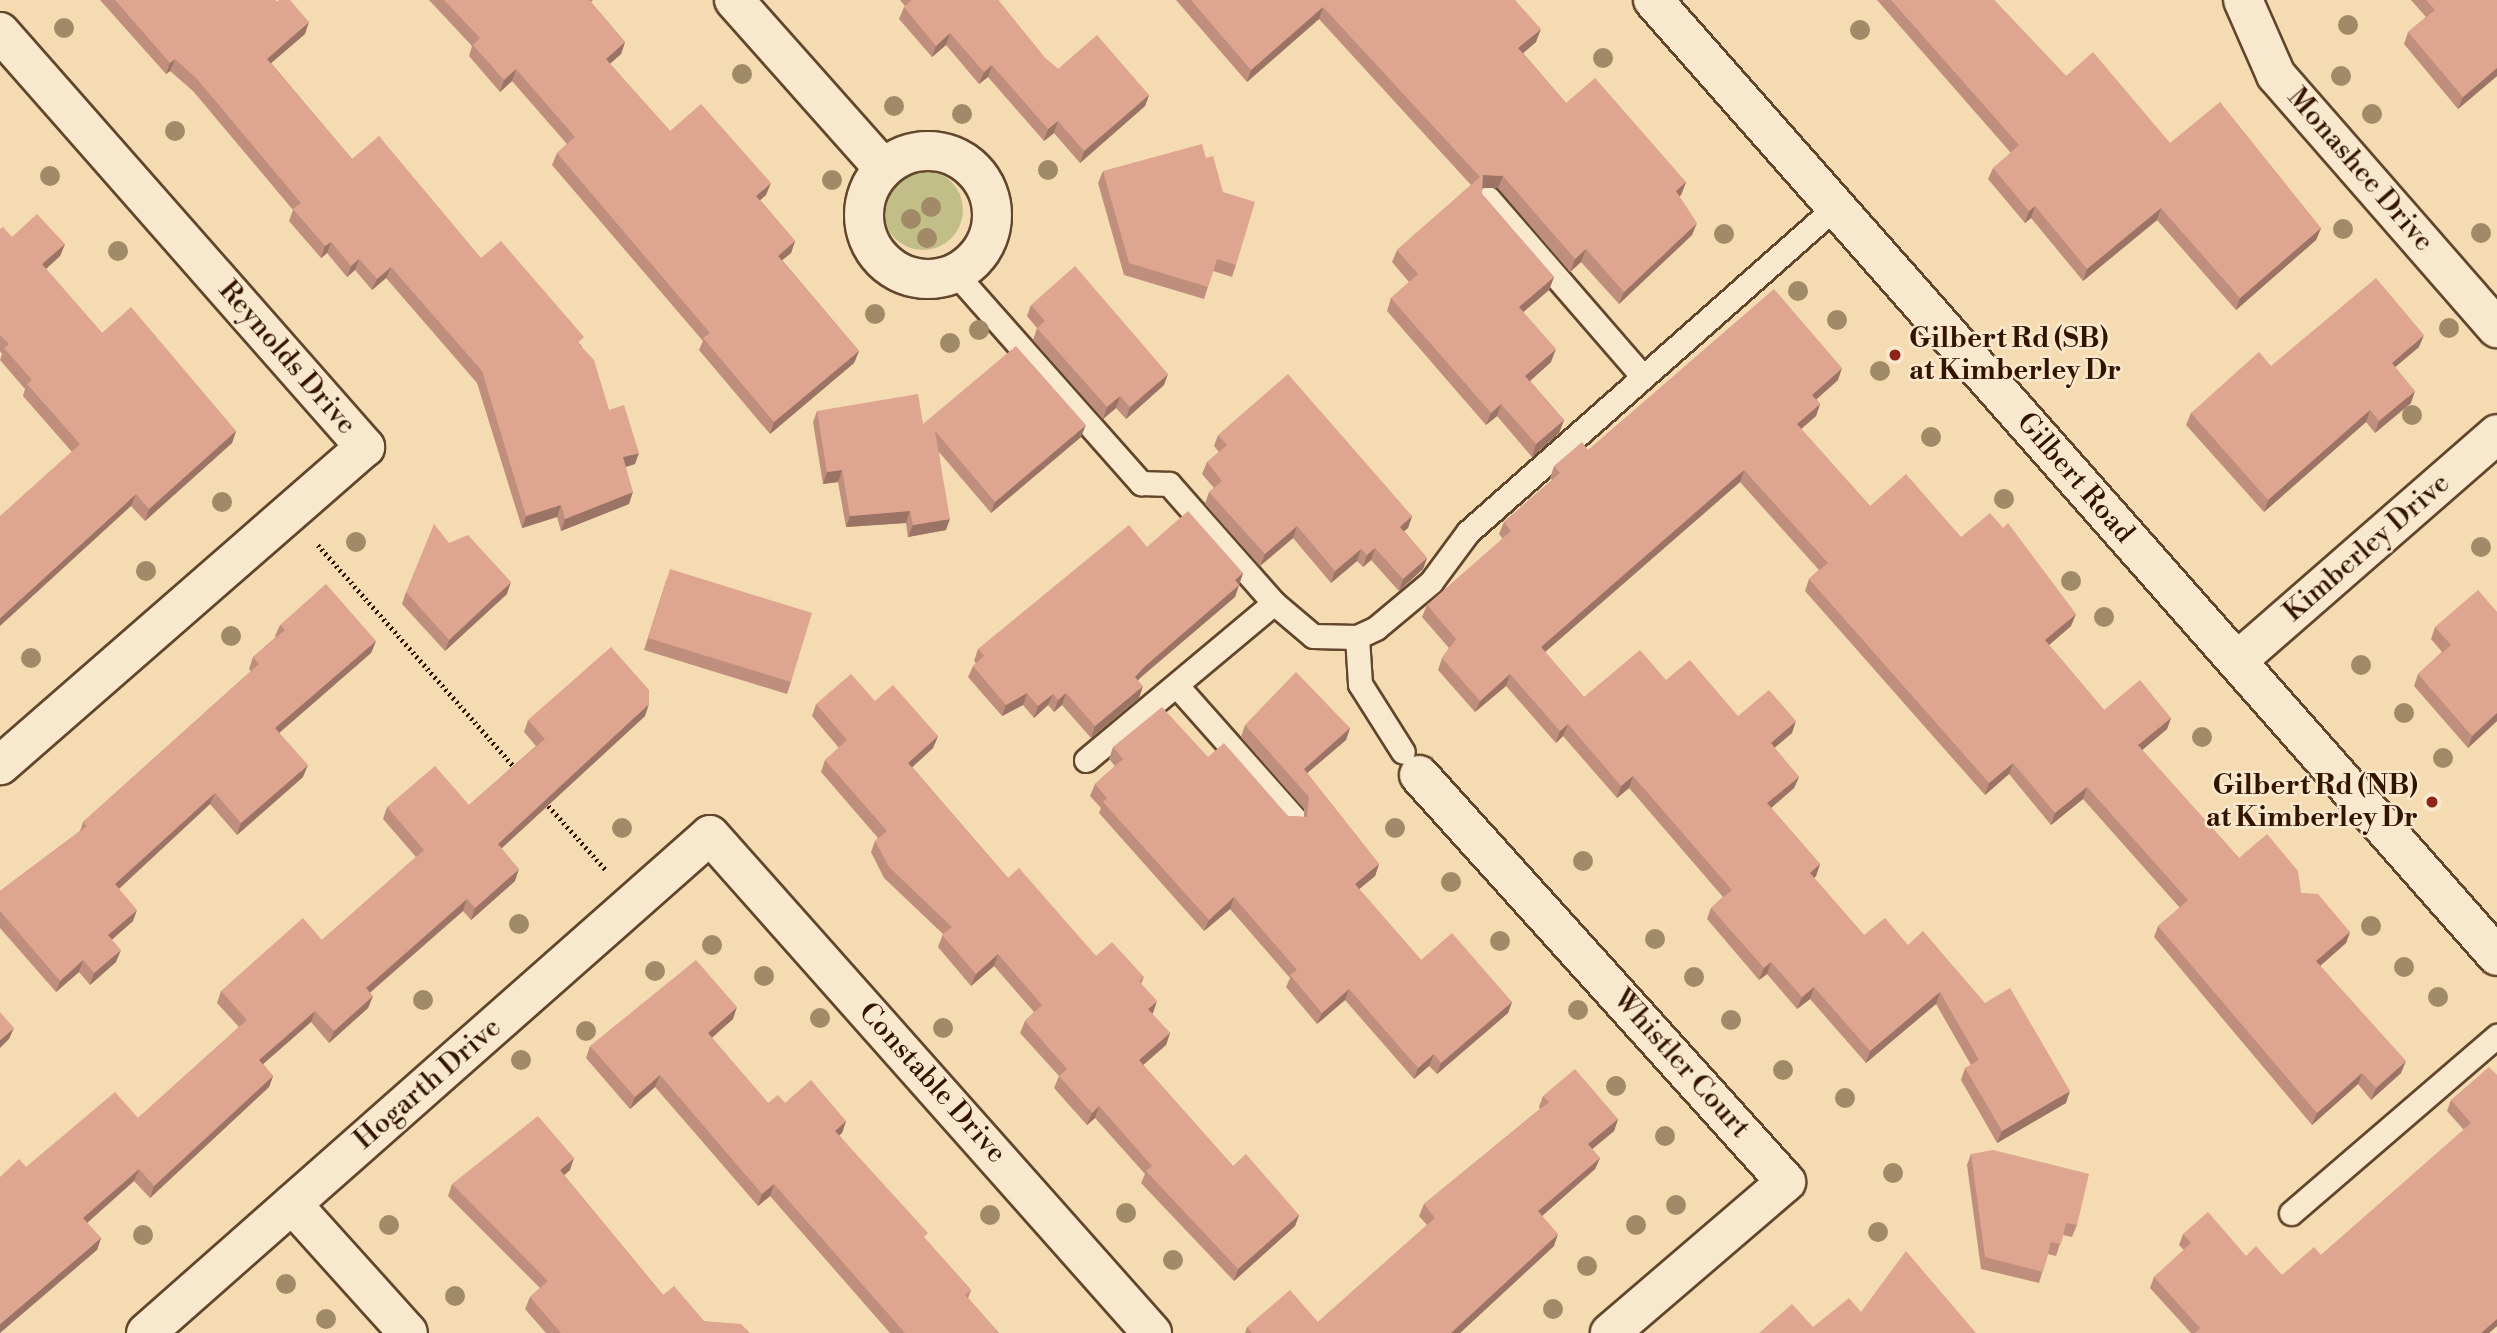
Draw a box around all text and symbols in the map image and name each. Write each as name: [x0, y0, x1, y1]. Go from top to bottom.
street label: Monashee Drive: [2280, 81, 2440, 259]
street label: Reynolds Drive: [211, 274, 363, 442]
place label: Gilbert Rd (SB) at Kimberley Dr: [1909, 322, 2121, 388]
marker: Gilbert Rd (SB) at Kimberley Dr: [1887, 347, 1903, 363]
street label: Gilbert Road: [2009, 406, 2141, 550]
street label: Kimberley Drive: [2277, 467, 2457, 629]
place label: Gilbert Rd (NB) at Kimberley Dr: [2206, 769, 2418, 835]
marker: Gilbert Rd (NB) at Kimberley Dr: [2424, 794, 2440, 810]
street label: Whistler Court: [1606, 983, 1756, 1145]
street label: Constable Drive: [851, 996, 1013, 1170]
street label: Hogarth Drive: [348, 1011, 508, 1157]

